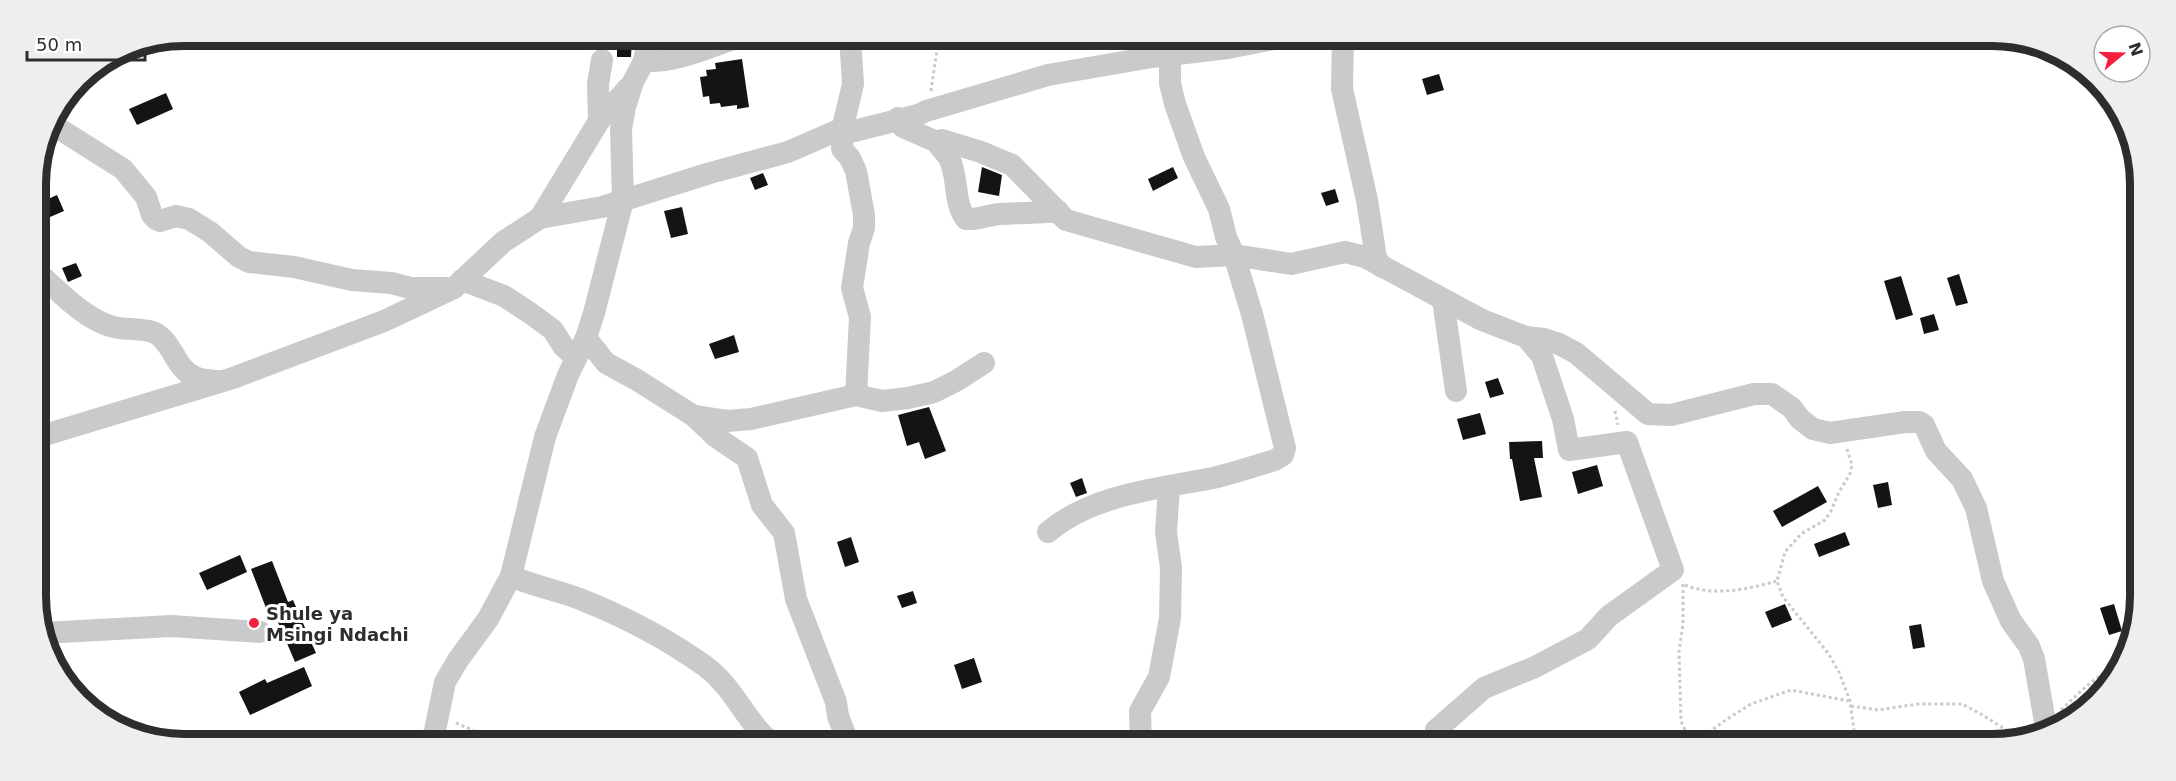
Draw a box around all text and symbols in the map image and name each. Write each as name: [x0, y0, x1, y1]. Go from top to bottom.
scale bar: [27, 24, 146, 62]
north arrow: [2092, 24, 2152, 84]
text: 50 m: [36, 34, 82, 55]
text: N: [2125, 40, 2147, 59]
place label: Shule ya Msingi Ndachi: [266, 603, 409, 645]
marker: Shule ya Msingi Ndachi: [247, 616, 261, 630]

